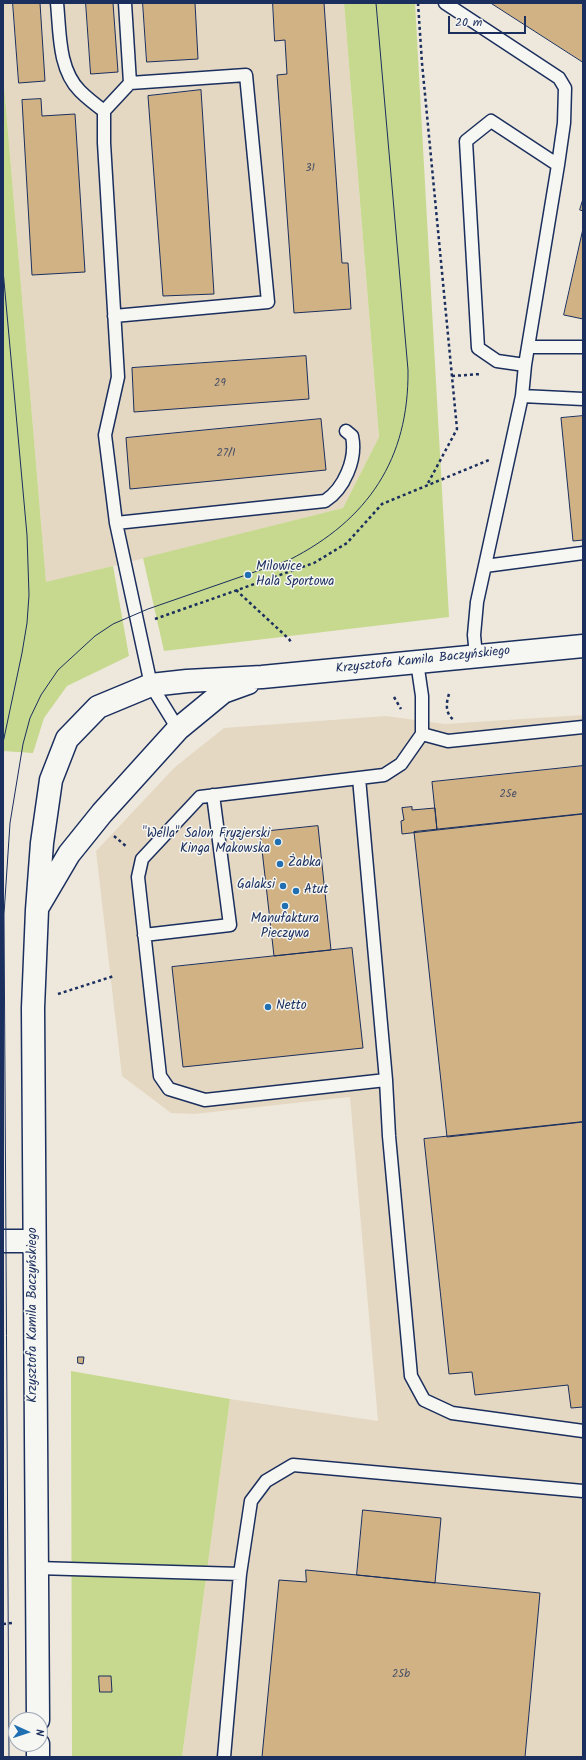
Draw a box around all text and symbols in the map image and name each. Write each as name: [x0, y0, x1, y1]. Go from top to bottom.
scale bar: [450, 8, 528, 34]
text: 20 m: [455, 13, 482, 32]
house number: 31: [305, 162, 315, 176]
house number: 29: [214, 377, 226, 391]
house number: 27/I: [217, 447, 235, 461]
place label: Milowice Hala Sportowa: [256, 560, 334, 591]
marker: Milowice Hala Sportowa: [243, 570, 253, 580]
street label: Krzysztofa Kamila Baczyńskiego: [335, 644, 511, 678]
house number: 25e: [499, 788, 517, 802]
place label: "Wella" Salon Fryzjerski Kinga Makowska: [142, 827, 270, 858]
marker: "Wella" Salon Fryzjerski Kinga Makowska: [273, 837, 283, 847]
place label: Żabka: [288, 856, 321, 872]
marker: Żabka: [275, 859, 285, 869]
place label: Galaksi: [237, 878, 275, 894]
marker: Galaksi: [278, 881, 288, 891]
place label: Atut: [304, 883, 328, 899]
marker: Atut: [291, 886, 301, 896]
marker: Manufaktura Pieczywa: [280, 901, 290, 911]
place label: Manufaktura Pieczywa: [251, 912, 319, 943]
place label: Netto: [276, 999, 307, 1015]
marker: Netto: [263, 1002, 273, 1012]
street label: Krzysztofa Kamila Baczyńskiego: [26, 1227, 42, 1403]
house number: 25b: [392, 1668, 410, 1682]
north arrow: [8, 1712, 48, 1752]
text: N: [30, 1729, 48, 1737]

